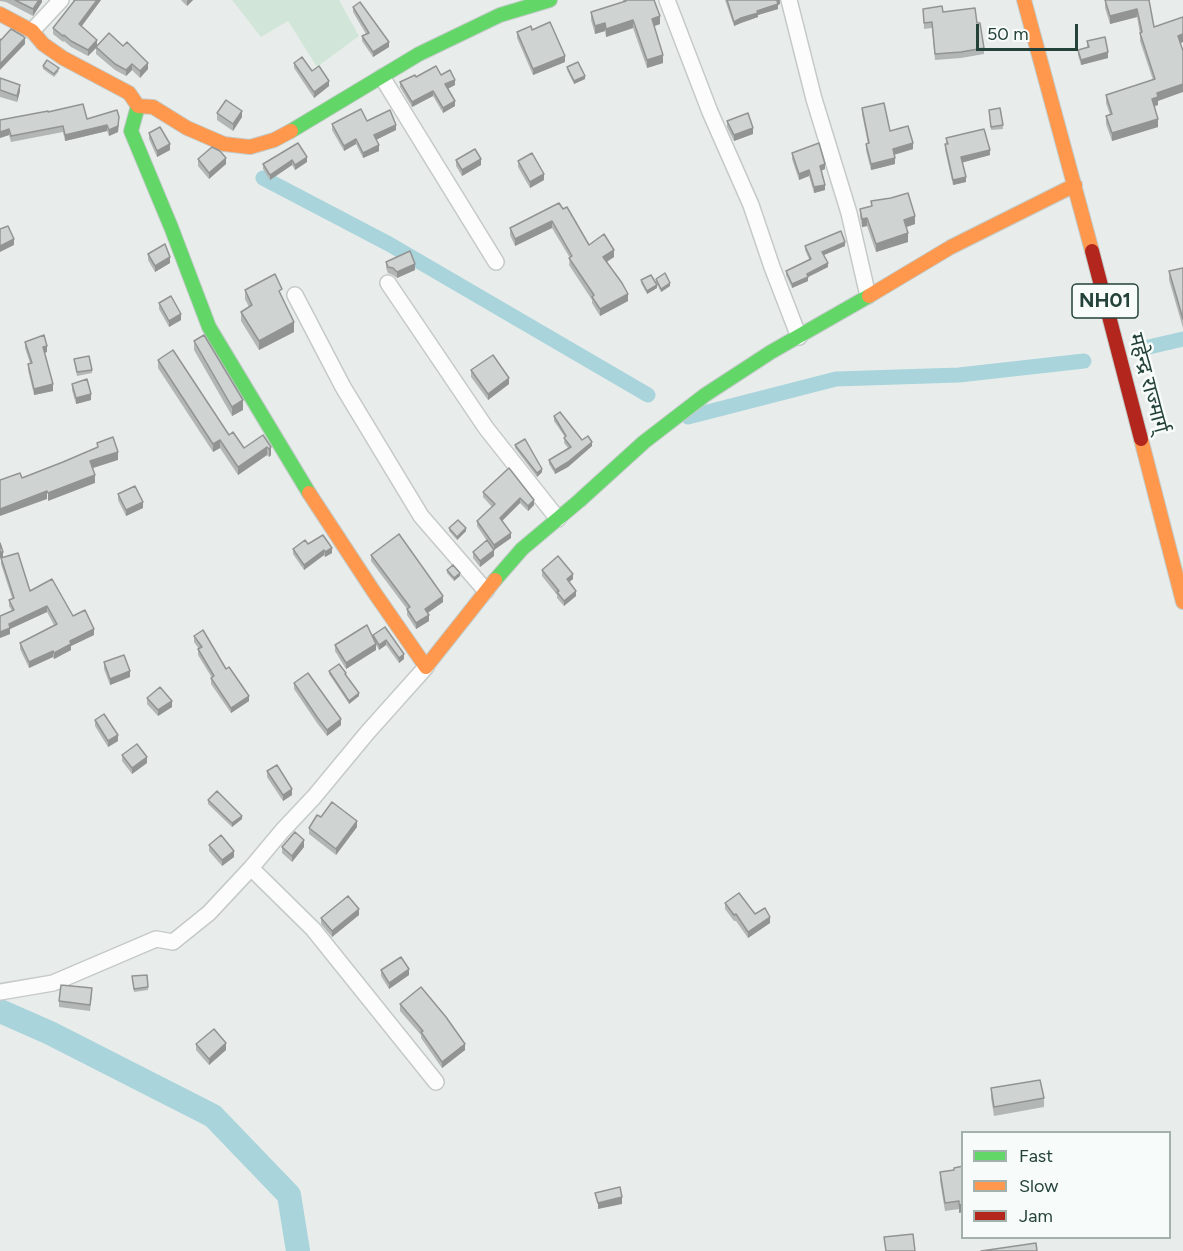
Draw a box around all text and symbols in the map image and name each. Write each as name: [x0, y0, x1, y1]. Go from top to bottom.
scale bar: [979, 12, 1081, 50]
text: 50 m: [987, 23, 1029, 45]
road number: NH01: [1072, 284, 1138, 318]
street label: महेन्द्र राज्मार्ग्: [1123, 330, 1173, 436]
legend: [961, 1131, 1171, 1239]
text: Fast: [1019, 1145, 1053, 1167]
text: Slow: [1019, 1175, 1058, 1197]
text: Jam: [1019, 1205, 1053, 1227]

